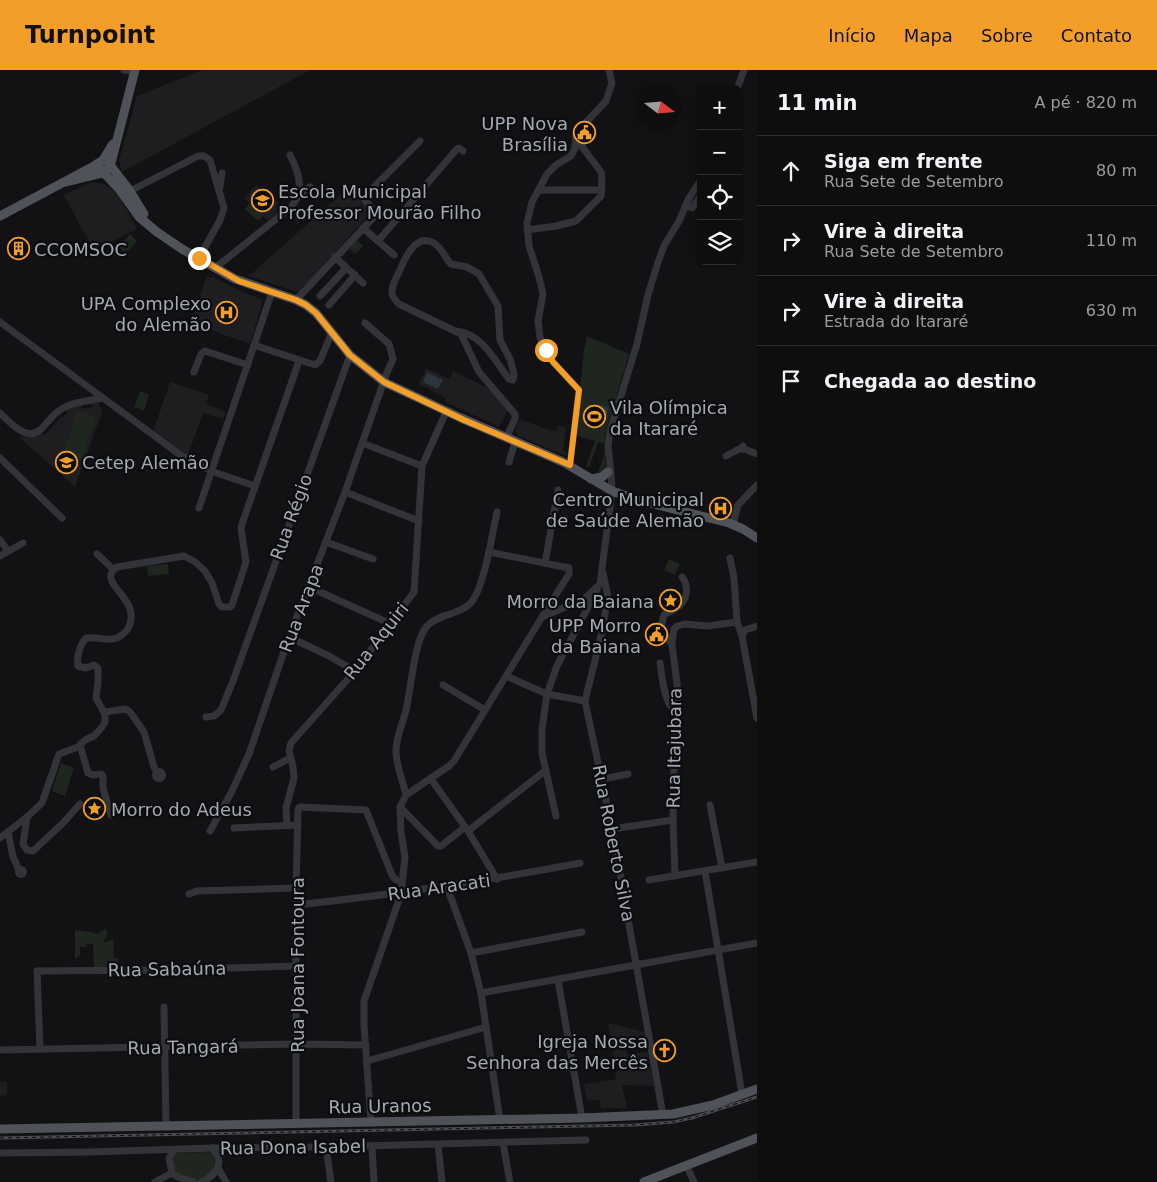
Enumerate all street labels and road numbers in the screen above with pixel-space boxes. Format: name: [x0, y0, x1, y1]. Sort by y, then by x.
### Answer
street label: Rua Régio: [266, 471, 316, 563]
street label: Rua Arapa: [275, 561, 327, 655]
street label: Rua Aquiri: [339, 598, 413, 684]
street label: Rua Itajubara: [662, 688, 686, 808]
street label: Rua Roberto Silva: [588, 763, 640, 923]
street label: Rua Aracati: [386, 869, 492, 905]
street label: Rua Joana Fontoura: [287, 877, 308, 1053]
street label: Rua Sabaúna: [108, 957, 226, 981]
street label: Rua Tangará: [127, 1036, 239, 1058]
street label: Rua Uranos: [328, 1095, 432, 1117]
street label: Rua Dona Isabel: [220, 1135, 366, 1159]

